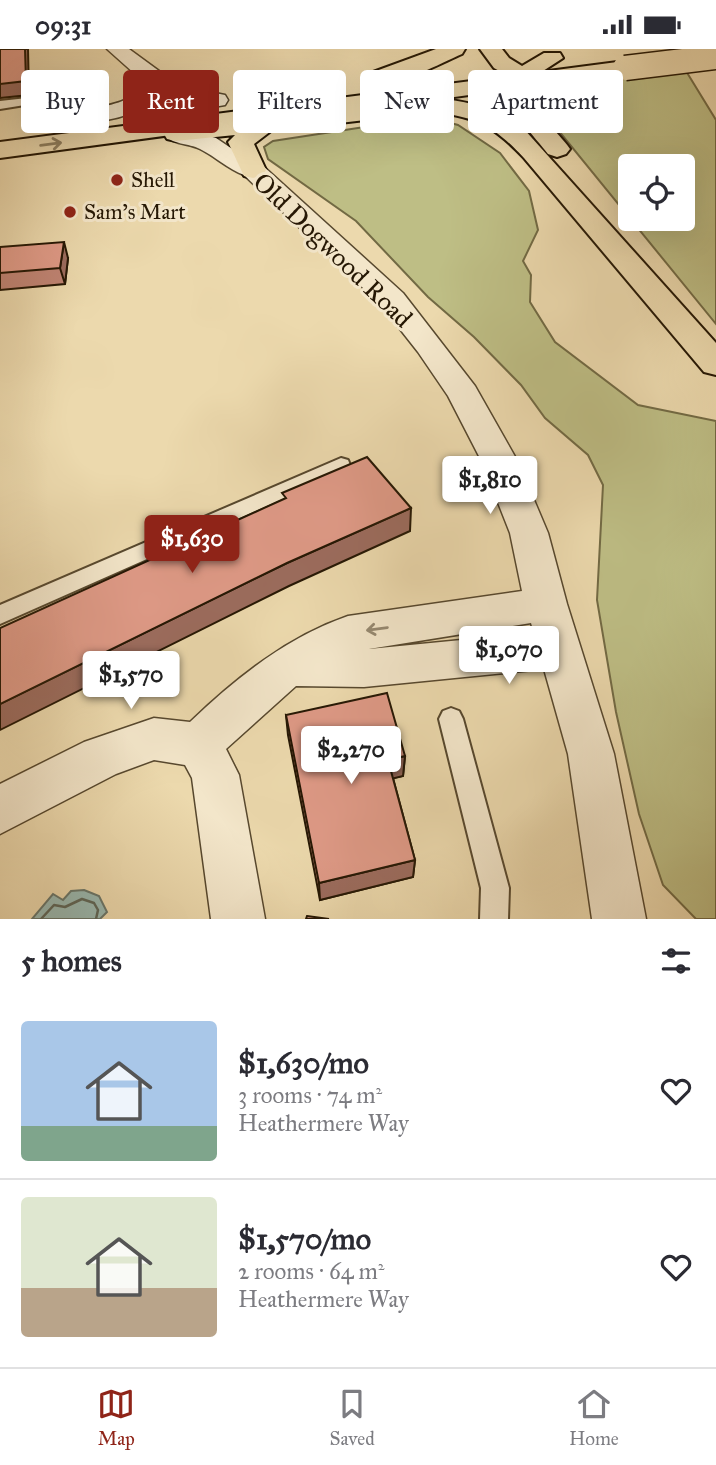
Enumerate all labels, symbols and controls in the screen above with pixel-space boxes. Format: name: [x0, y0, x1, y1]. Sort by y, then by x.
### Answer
text: 09:31: [35, 9, 91, 41]
chip: Buy: [21, 70, 109, 133]
chip: Rent: [123, 70, 219, 133]
chip: Filters: [233, 70, 346, 133]
chip: New: [360, 70, 454, 133]
chip: Apartment: [468, 70, 623, 133]
one-way arrow: [39, 137, 62, 150]
map controls: [618, 154, 695, 231]
button: locate: [618, 154, 695, 231]
street label: Old Dogwood Road: [247, 166, 419, 334]
place label: Shell: [131, 167, 175, 193]
marker: Shell: [109, 172, 125, 188]
place label: Sam's Mart: [84, 199, 186, 225]
marker: Sam's Mart: [62, 204, 78, 220]
pin: $1,810: [433, 456, 547, 516]
text: $1,810: [458, 465, 522, 493]
pin: $1,630: [135, 515, 249, 575]
text: $1,630: [160, 524, 224, 552]
one-way arrow: [366, 623, 389, 636]
pin: $1,070: [452, 627, 566, 686]
text: $1,070: [475, 635, 543, 663]
pin: $1,570: [74, 651, 188, 711]
text: $1,570: [99, 660, 163, 688]
pin: $2,270: [294, 727, 408, 786]
text: $2,270: [317, 735, 385, 763]
icon: filters: [657, 942, 695, 980]
text: 5 homes: [21, 943, 122, 979]
text: $1,630/mo: [238, 1045, 369, 1081]
icon: home: [77, 1049, 161, 1133]
icon: heart: [657, 1072, 695, 1110]
text: 3 rooms · 74 m²: [238, 1081, 382, 1109]
text: Heathermere Way: [238, 1109, 409, 1137]
text: $1,570/mo: [238, 1221, 371, 1257]
icon: home: [77, 1225, 161, 1309]
icon: heart: [657, 1248, 695, 1286]
text: 2 rooms · 64 m²: [238, 1257, 384, 1285]
text: Heathermere Way: [238, 1285, 409, 1313]
tab: Map: [97, 1385, 135, 1450]
tab: Saved: [330, 1385, 375, 1450]
tab: Home: [569, 1385, 619, 1450]

